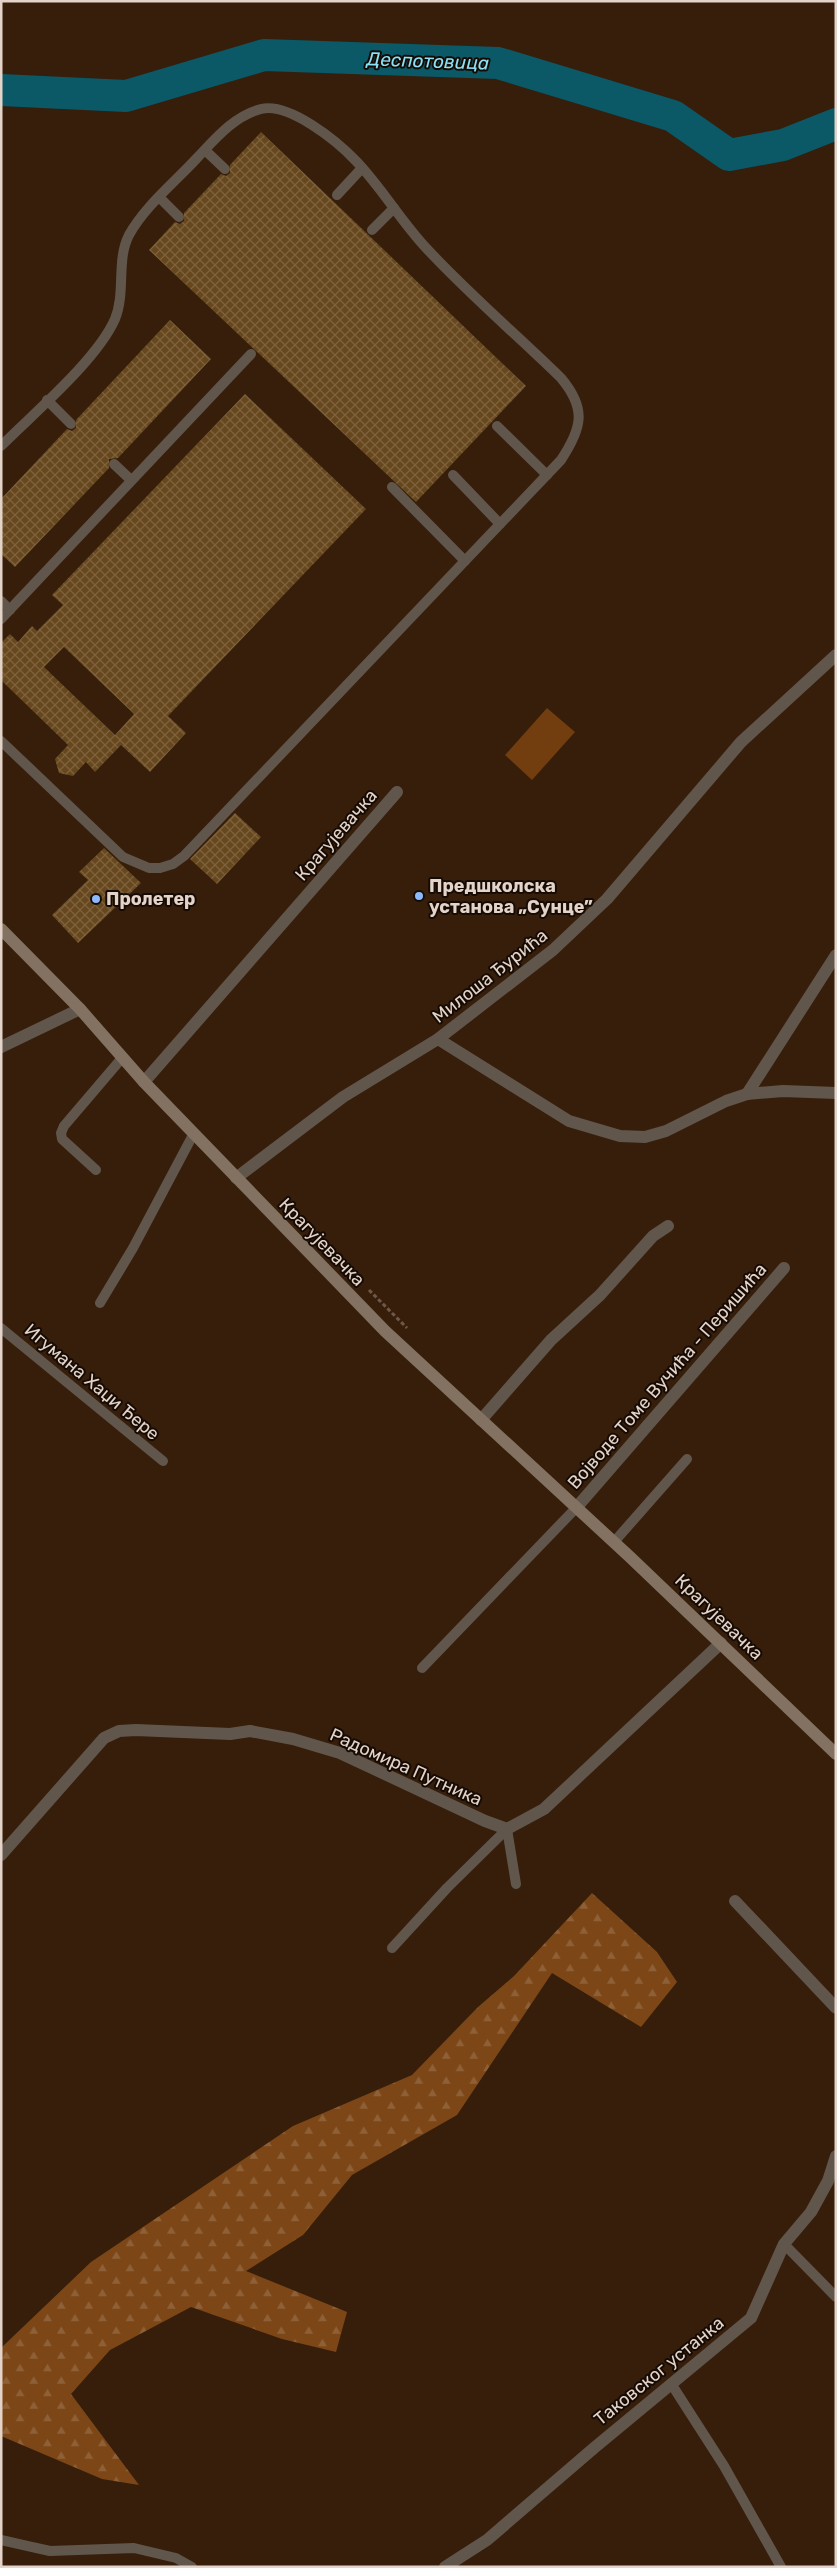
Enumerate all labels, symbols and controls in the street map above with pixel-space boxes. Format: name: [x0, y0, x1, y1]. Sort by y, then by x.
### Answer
water label: Деспотовица: [364, 47, 490, 75]
street label: Крагујевачка: [290, 785, 382, 885]
place label: Предшколска установа „Сунце”: [429, 875, 593, 918]
place label: Пролетер: [106, 888, 195, 910]
marker: Предшколска установа „Сунце”: [413, 890, 425, 902]
marker: Пролетер: [90, 893, 102, 905]
street label: Милоша Ђурића: [428, 924, 552, 1028]
street label: Крагујевачка: [275, 1193, 369, 1291]
street label: Војводе Томе Вучића - Перишића: [563, 1258, 771, 1494]
street label: Игумана Хаџи Ђере: [20, 1319, 164, 1445]
street label: Крагујевачка: [670, 1570, 768, 1664]
street label: Радомира Путника: [326, 1724, 486, 1810]
street label: Таковског устанка: [590, 2312, 728, 2430]

